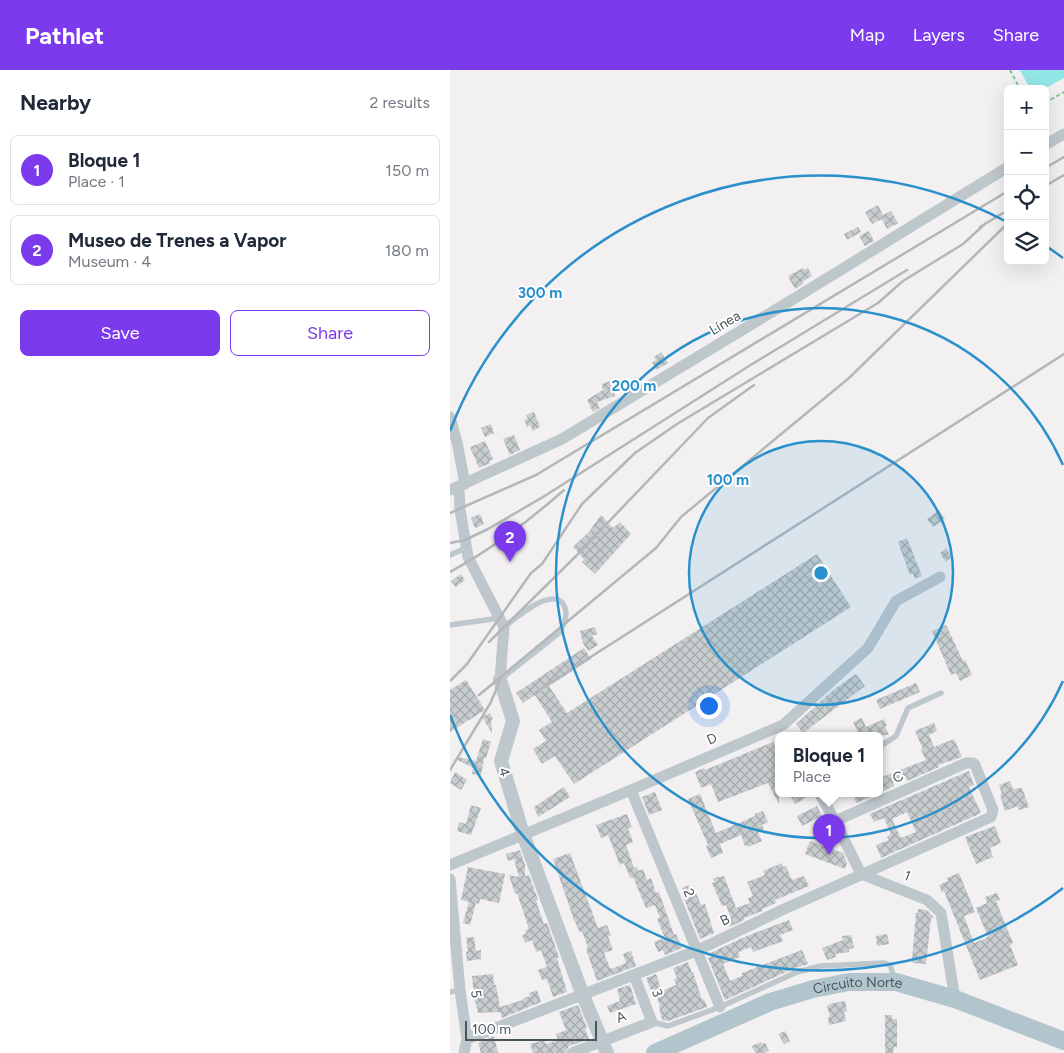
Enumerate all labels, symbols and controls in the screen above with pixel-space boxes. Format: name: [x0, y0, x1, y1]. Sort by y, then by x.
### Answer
text: Pathlet: [25, 21, 104, 50]
text: Map: [850, 24, 885, 46]
text: Layers: [913, 24, 965, 46]
text: Share: [993, 24, 1039, 46]
map controls: [1004, 85, 1049, 265]
button: +: [1004, 85, 1049, 130]
text: Nearby: [20, 90, 91, 115]
text: 2 results: [370, 93, 430, 112]
button: −: [1004, 130, 1049, 175]
text: Bloque 1: [68, 149, 140, 172]
text: 1: [34, 161, 40, 180]
text: 150 m: [385, 161, 429, 180]
text: Place · 1: [68, 172, 125, 191]
button: locate: [1004, 175, 1049, 220]
button: layers: [1004, 220, 1049, 265]
text: Museo de Trenes a Vapor: [68, 229, 287, 252]
text: 2: [32, 241, 42, 260]
text: 180 m: [385, 241, 429, 260]
text: Museum · 4: [68, 252, 151, 271]
text: 300 m: [518, 284, 562, 302]
street label: Línea: [706, 307, 744, 339]
button: Save: [20, 310, 220, 356]
button: Share: [230, 310, 430, 356]
text: 200 m: [612, 377, 656, 395]
text: 100 m: [707, 471, 749, 489]
pin: 2: [494, 521, 526, 562]
centre of rings: [812, 564, 830, 582]
your location: [696, 693, 722, 719]
street label: D: [704, 729, 720, 749]
popup: [775, 732, 883, 797]
text: Bloque 1: [793, 744, 865, 767]
street label: 4: [495, 765, 513, 779]
text: Place: [793, 767, 831, 786]
street label: C: [890, 767, 906, 787]
pin: 1: [813, 814, 845, 855]
street label: 1: [901, 867, 913, 885]
street label: 2: [680, 886, 698, 900]
street label: B: [717, 910, 733, 930]
street label: Circuito Norte: [812, 974, 905, 997]
street label: 3: [648, 986, 666, 1000]
street label: 5: [467, 989, 485, 999]
street label: A: [614, 1007, 629, 1027]
scale bar: [465, 1018, 598, 1041]
text: 100 m: [472, 1021, 511, 1038]

